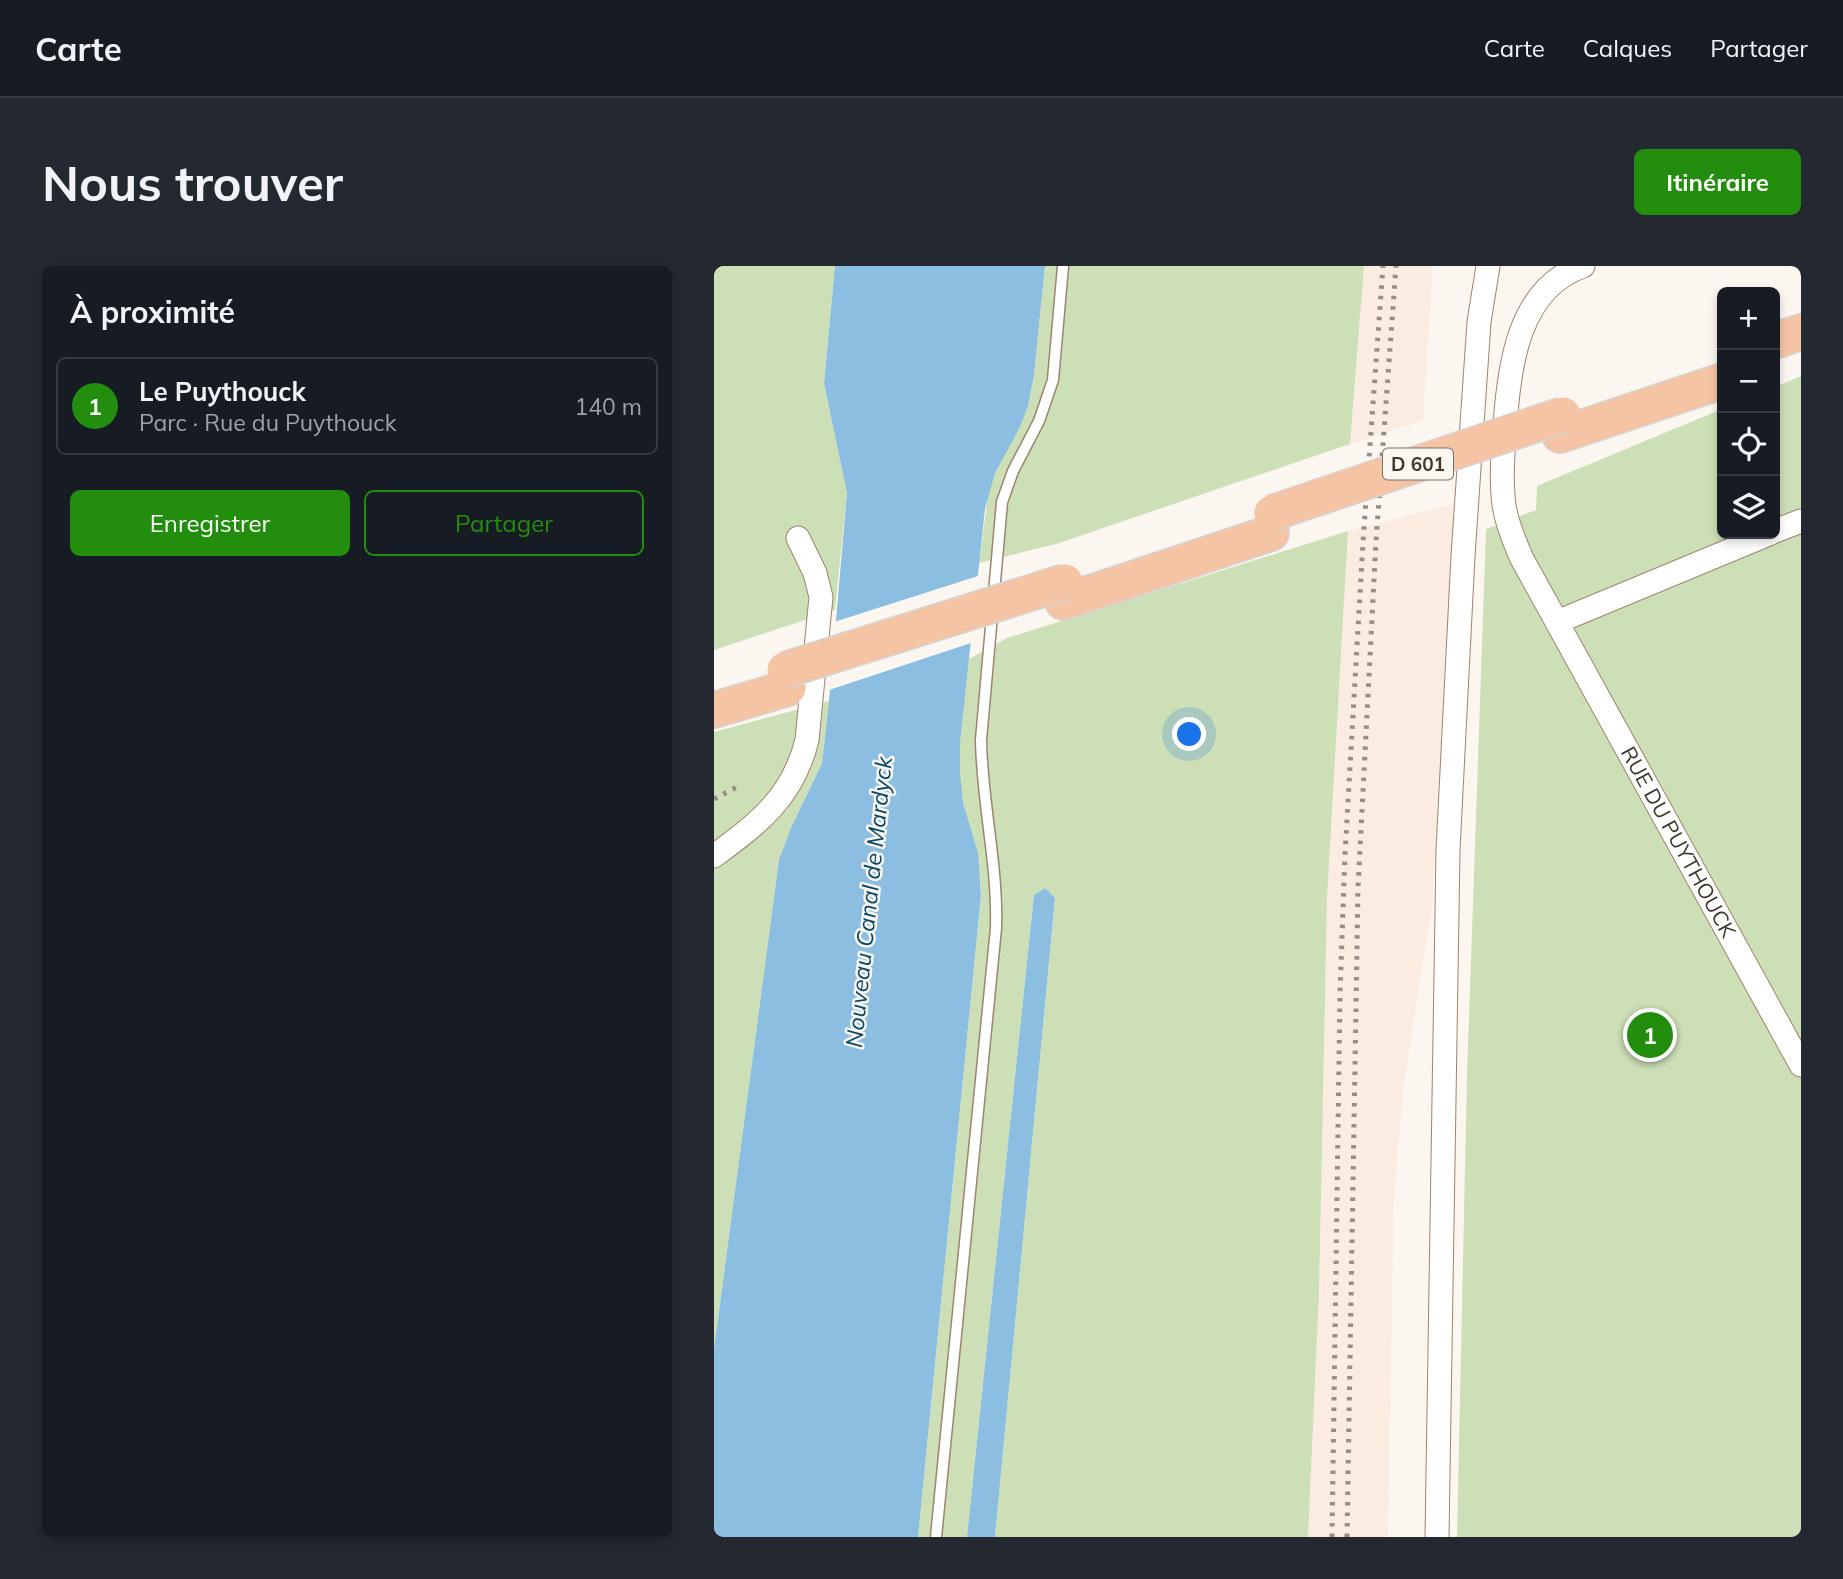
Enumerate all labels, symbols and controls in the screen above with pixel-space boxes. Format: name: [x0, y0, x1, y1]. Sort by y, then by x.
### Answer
text: Carte: [35, 28, 122, 69]
text: Carte: [1484, 33, 1545, 63]
text: Calques: [1583, 33, 1672, 63]
text: Partager: [1710, 33, 1808, 63]
button: Itinéraire: [1634, 149, 1801, 215]
text: Nous trouver: [42, 152, 343, 213]
map controls: [1717, 287, 1780, 539]
button: +: [1717, 287, 1780, 350]
text: À proximité: [70, 293, 235, 331]
button: −: [1717, 350, 1780, 413]
text: Le Puythouck: [139, 375, 306, 408]
text: 1: [88, 392, 102, 421]
text: 140 m: [574, 392, 642, 421]
text: Parc · Rue du Puythouck: [139, 408, 397, 437]
button: locate: [1717, 413, 1780, 476]
road number: D 601: [1383, 448, 1453, 480]
button: layers: [1717, 476, 1780, 539]
button: Enregistrer: [70, 490, 350, 556]
button: Partager: [364, 490, 644, 556]
your location: [1172, 717, 1206, 751]
street label: RUE DU PUYTHOUCK: [1616, 742, 1743, 942]
water label: Nouveau Canal de Mardyck: [839, 754, 898, 1049]
pin: 1: [1627, 1009, 1673, 1061]

